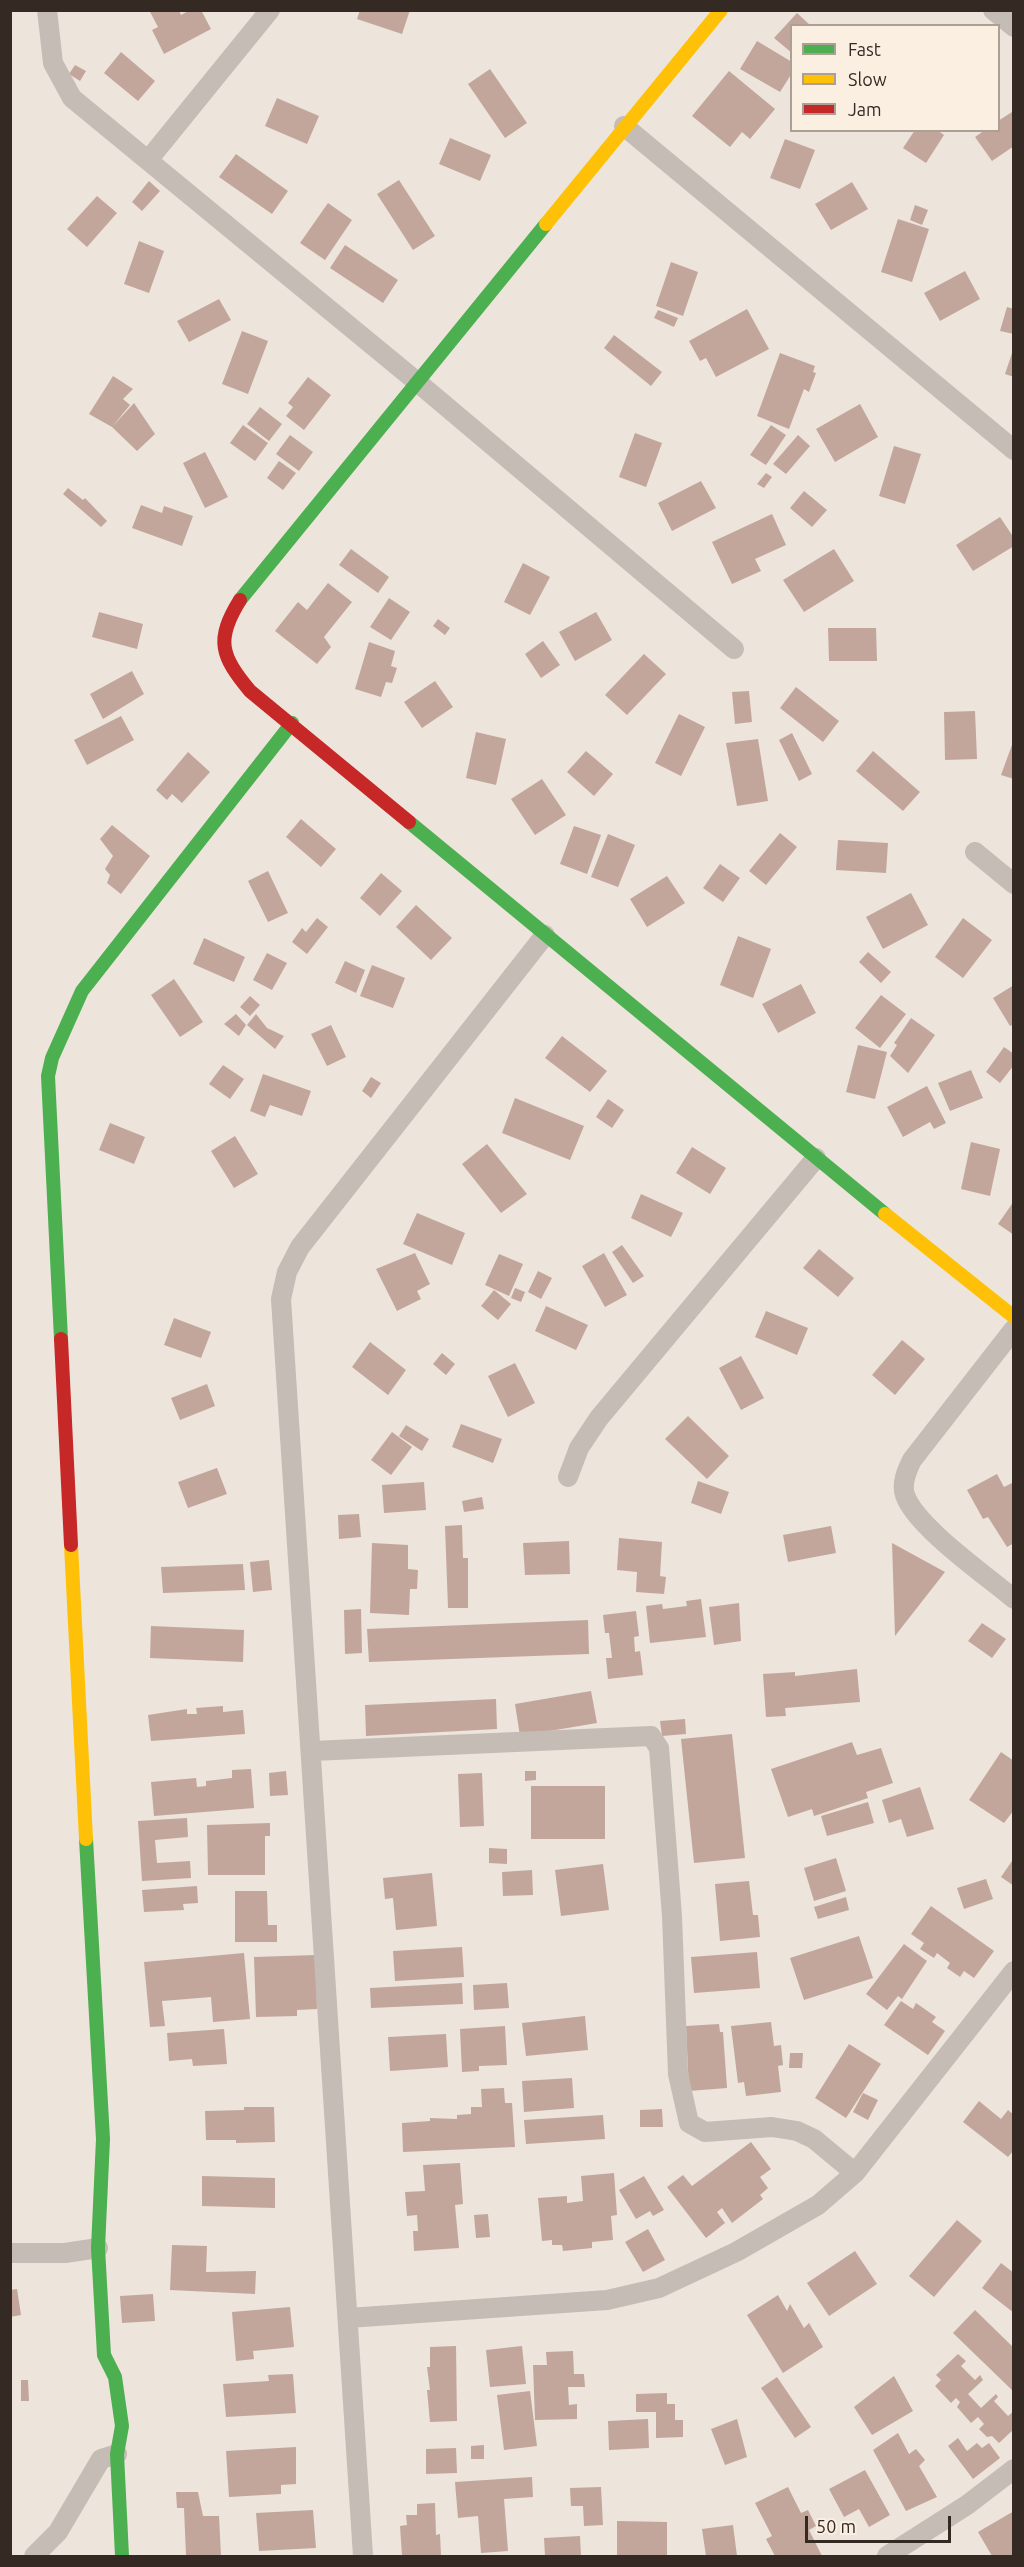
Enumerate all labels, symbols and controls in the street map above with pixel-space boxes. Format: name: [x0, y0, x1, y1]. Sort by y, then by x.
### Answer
legend: [790, 24, 1000, 132]
text: Fast: [848, 39, 881, 59]
text: Slow: [848, 69, 887, 89]
text: Jam: [848, 99, 882, 119]
scale bar: [808, 2504, 954, 2542]
text: 50 m: [816, 2516, 856, 2536]

